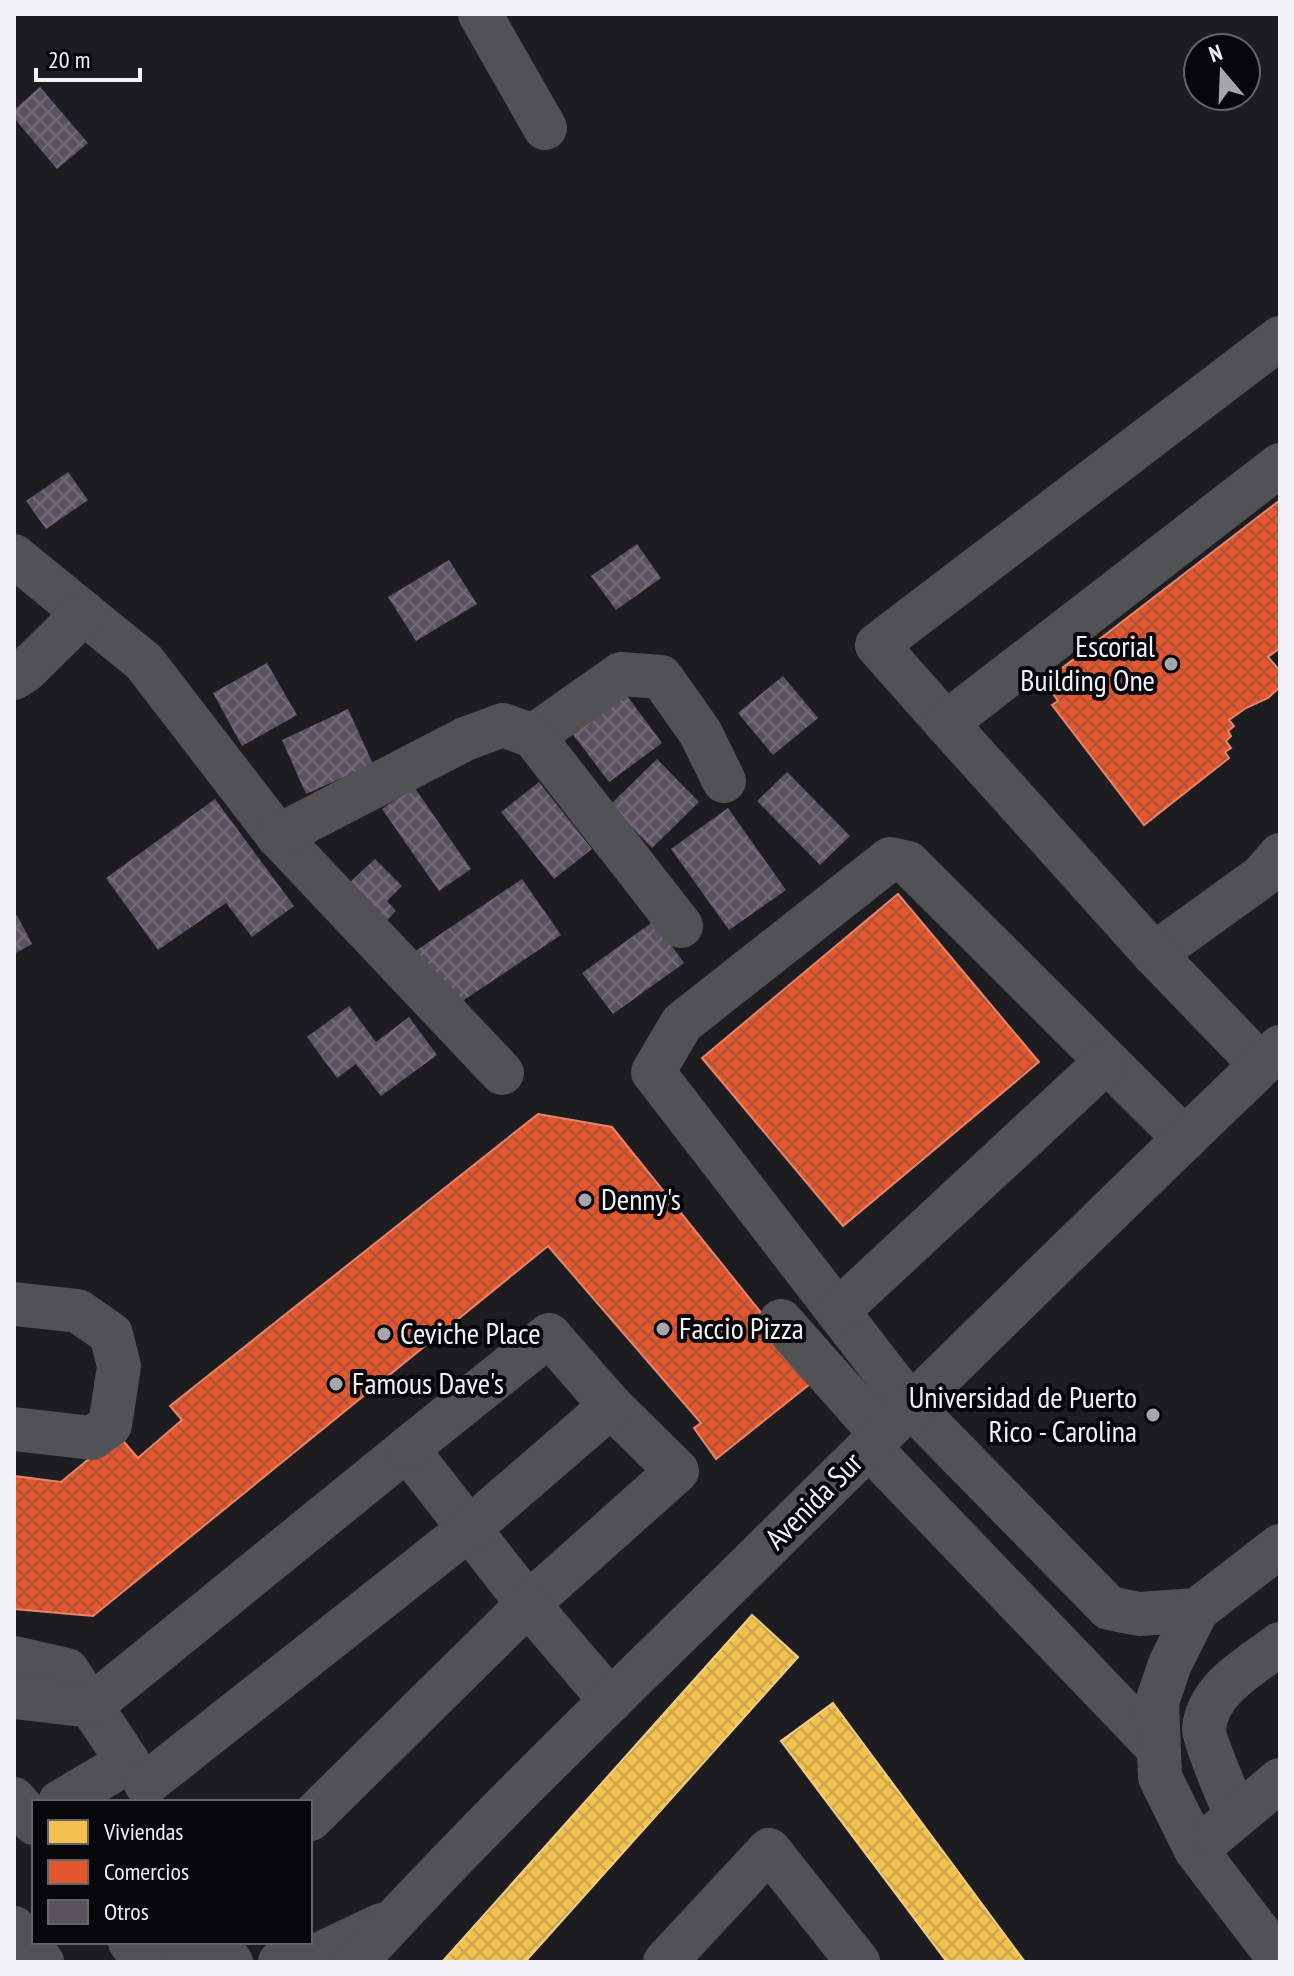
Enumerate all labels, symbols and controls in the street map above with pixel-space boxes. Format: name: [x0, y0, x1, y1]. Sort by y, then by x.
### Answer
scale bar: [36, 32, 140, 82]
north arrow: [1182, 32, 1262, 112]
text: N: [1205, 38, 1226, 68]
text: 20 m: [48, 44, 90, 75]
place label: Escorial Building One: [1020, 626, 1155, 699]
marker: Escorial Building One: [1162, 655, 1180, 673]
place label: Denny's: [601, 1179, 681, 1218]
marker: Denny's: [576, 1191, 594, 1209]
place label: Faccio Pizza: [679, 1308, 804, 1347]
place label: Ceviche Place: [400, 1313, 541, 1352]
marker: Faccio Pizza: [654, 1320, 672, 1338]
marker: Ceviche Place: [375, 1325, 393, 1343]
place label: Famous Dave's: [352, 1363, 504, 1402]
marker: Famous Dave's: [327, 1375, 345, 1393]
place label: Universidad de Puerto Rico - Carolina: [909, 1377, 1137, 1450]
marker: Universidad de Puerto Rico - Carolina: [1144, 1406, 1162, 1424]
street label: Avenida Sur: [756, 1442, 871, 1557]
legend: [32, 1800, 312, 1944]
text: Viviendas: [103, 1816, 183, 1847]
text: Comercios: [104, 1856, 189, 1887]
text: Otros: [104, 1896, 149, 1927]

